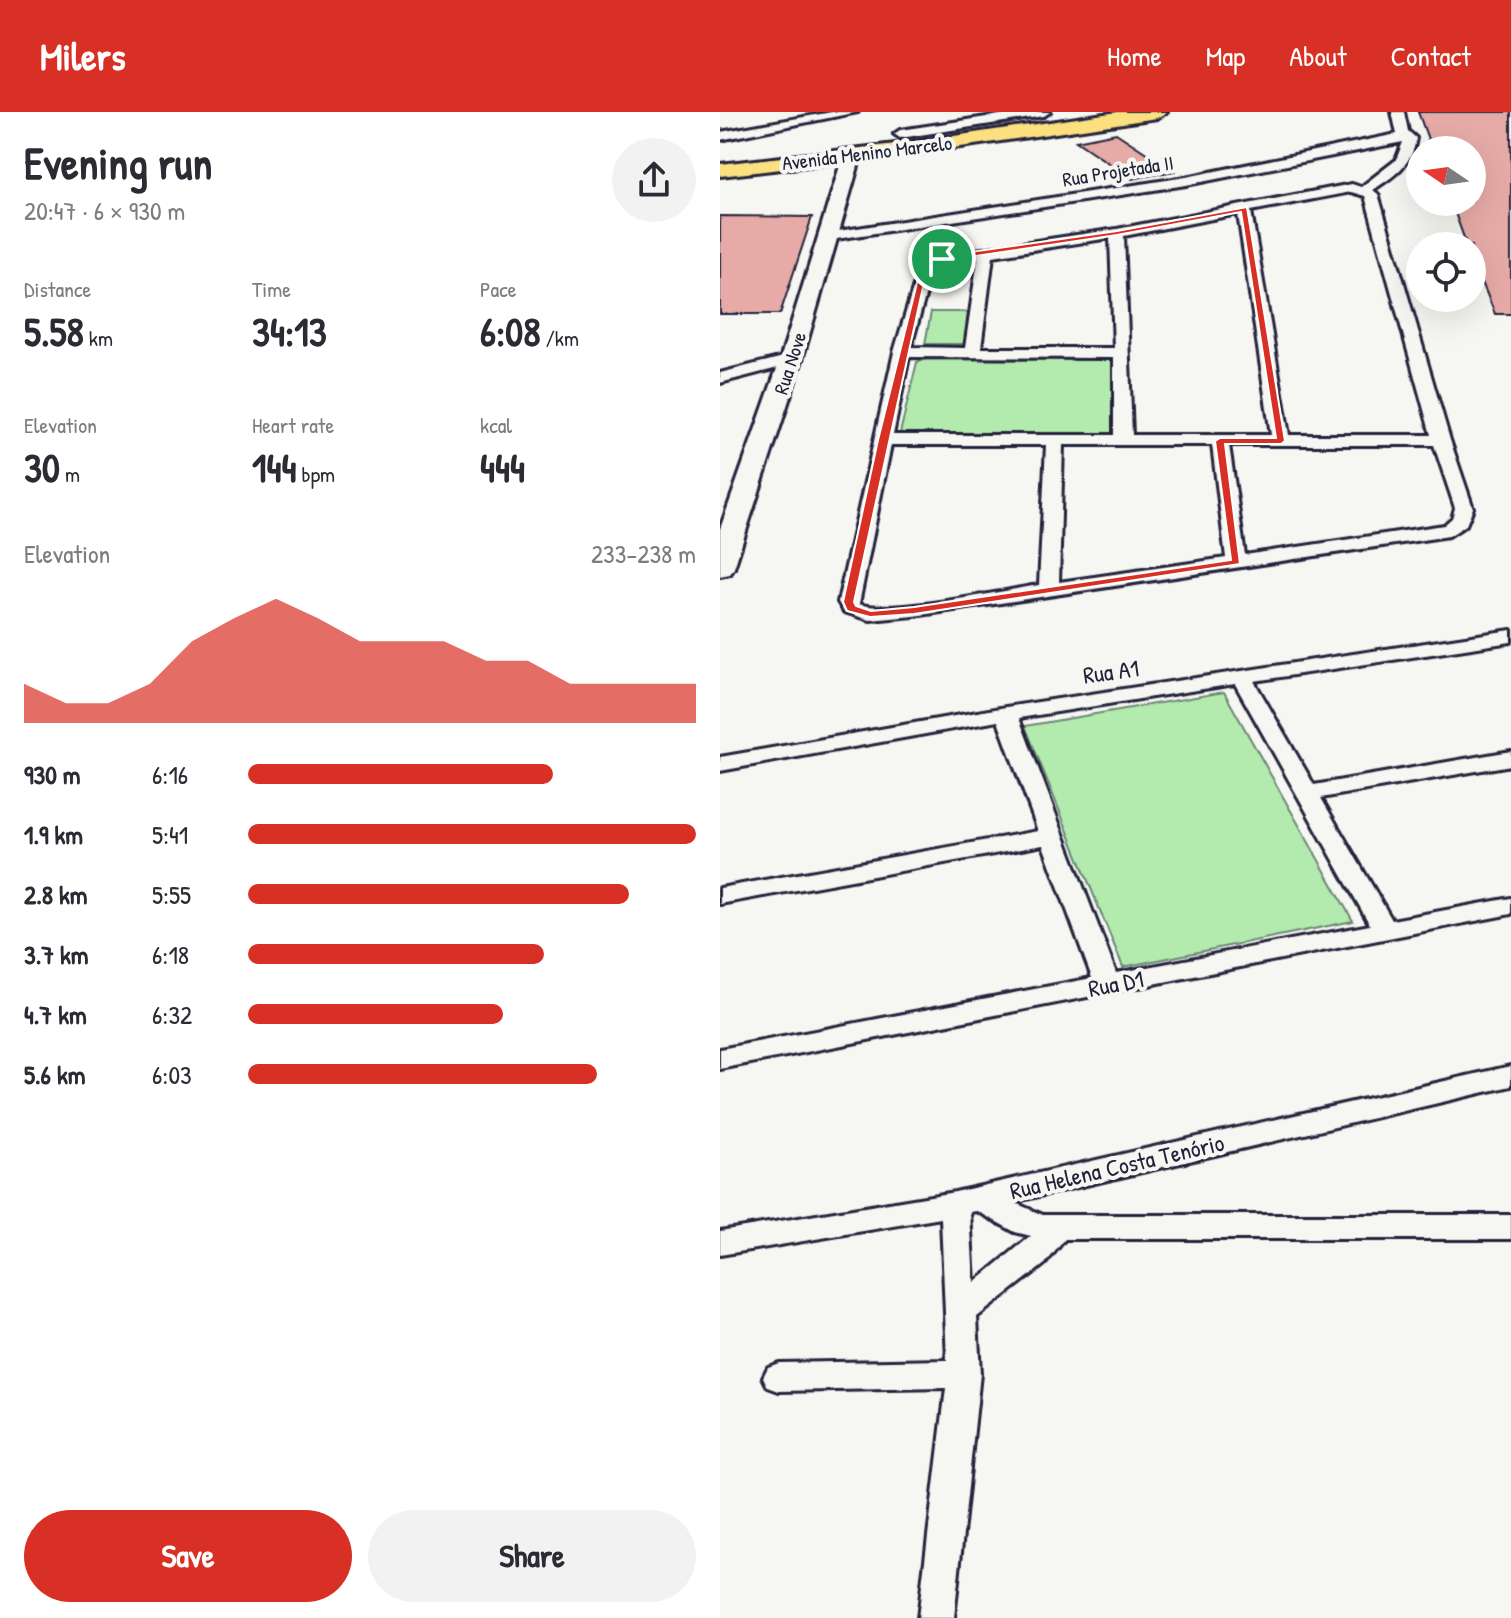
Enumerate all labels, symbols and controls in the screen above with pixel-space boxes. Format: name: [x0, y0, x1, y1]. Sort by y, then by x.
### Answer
text: Milers: [40, 30, 126, 82]
text: Home: [1107, 37, 1162, 75]
text: Map: [1206, 37, 1245, 75]
text: About: [1289, 37, 1347, 75]
text: Contact: [1391, 37, 1471, 75]
street label: Avenida Menino Marcelo: [780, 129, 954, 176]
text: Evening run: [24, 133, 212, 193]
north arrow: [1406, 136, 1486, 216]
map controls: [1406, 136, 1486, 312]
button: share: [612, 138, 696, 222]
street label: Rua Projetada II: [1061, 148, 1175, 193]
text: 20:47 · 6 × 930 m: [24, 193, 185, 228]
pin: [908, 225, 976, 293]
button: locate: [1406, 232, 1486, 312]
icon: arrive: [920, 237, 964, 281]
text: Distance: [24, 274, 91, 304]
text: Time: [252, 274, 291, 304]
text: Pace: [480, 274, 517, 304]
text: 5.58: [24, 304, 84, 358]
text: 34:13: [252, 304, 327, 358]
text: 6:08: [480, 304, 540, 358]
text: km: [84, 323, 113, 353]
text: /km: [540, 323, 579, 353]
street label: Rua Nove: [767, 328, 812, 398]
text: Elevation: [24, 410, 97, 440]
text: Heart rate: [252, 410, 334, 440]
text: kcal: [480, 410, 512, 440]
text: 30: [24, 440, 60, 494]
text: 144: [252, 440, 297, 494]
text: 444: [480, 440, 525, 494]
text: m: [60, 459, 80, 489]
text: bpm: [297, 459, 335, 489]
text: Elevation: [24, 536, 110, 571]
text: 233–238 m: [591, 536, 696, 571]
street label: Rua A1: [1081, 651, 1141, 691]
text: 930 m: [24, 757, 81, 792]
text: 6:16: [152, 757, 188, 792]
text: 1.9 km: [24, 817, 83, 852]
text: 5:41: [152, 817, 188, 852]
text: 2.8 km: [24, 877, 87, 912]
text: 5:55: [152, 877, 191, 912]
text: 3.7 km: [24, 937, 89, 972]
text: 6:18: [152, 937, 189, 972]
street label: Rua D1: [1085, 962, 1146, 1004]
text: 4.7 km: [24, 997, 87, 1032]
text: 6:32: [152, 997, 192, 1032]
text: 5.6 km: [24, 1057, 85, 1092]
text: 6:03: [152, 1057, 192, 1092]
street label: Rua Helena Costa Tenório: [1007, 1126, 1227, 1206]
button: Save: [24, 1510, 352, 1602]
button: Share: [368, 1510, 696, 1602]

